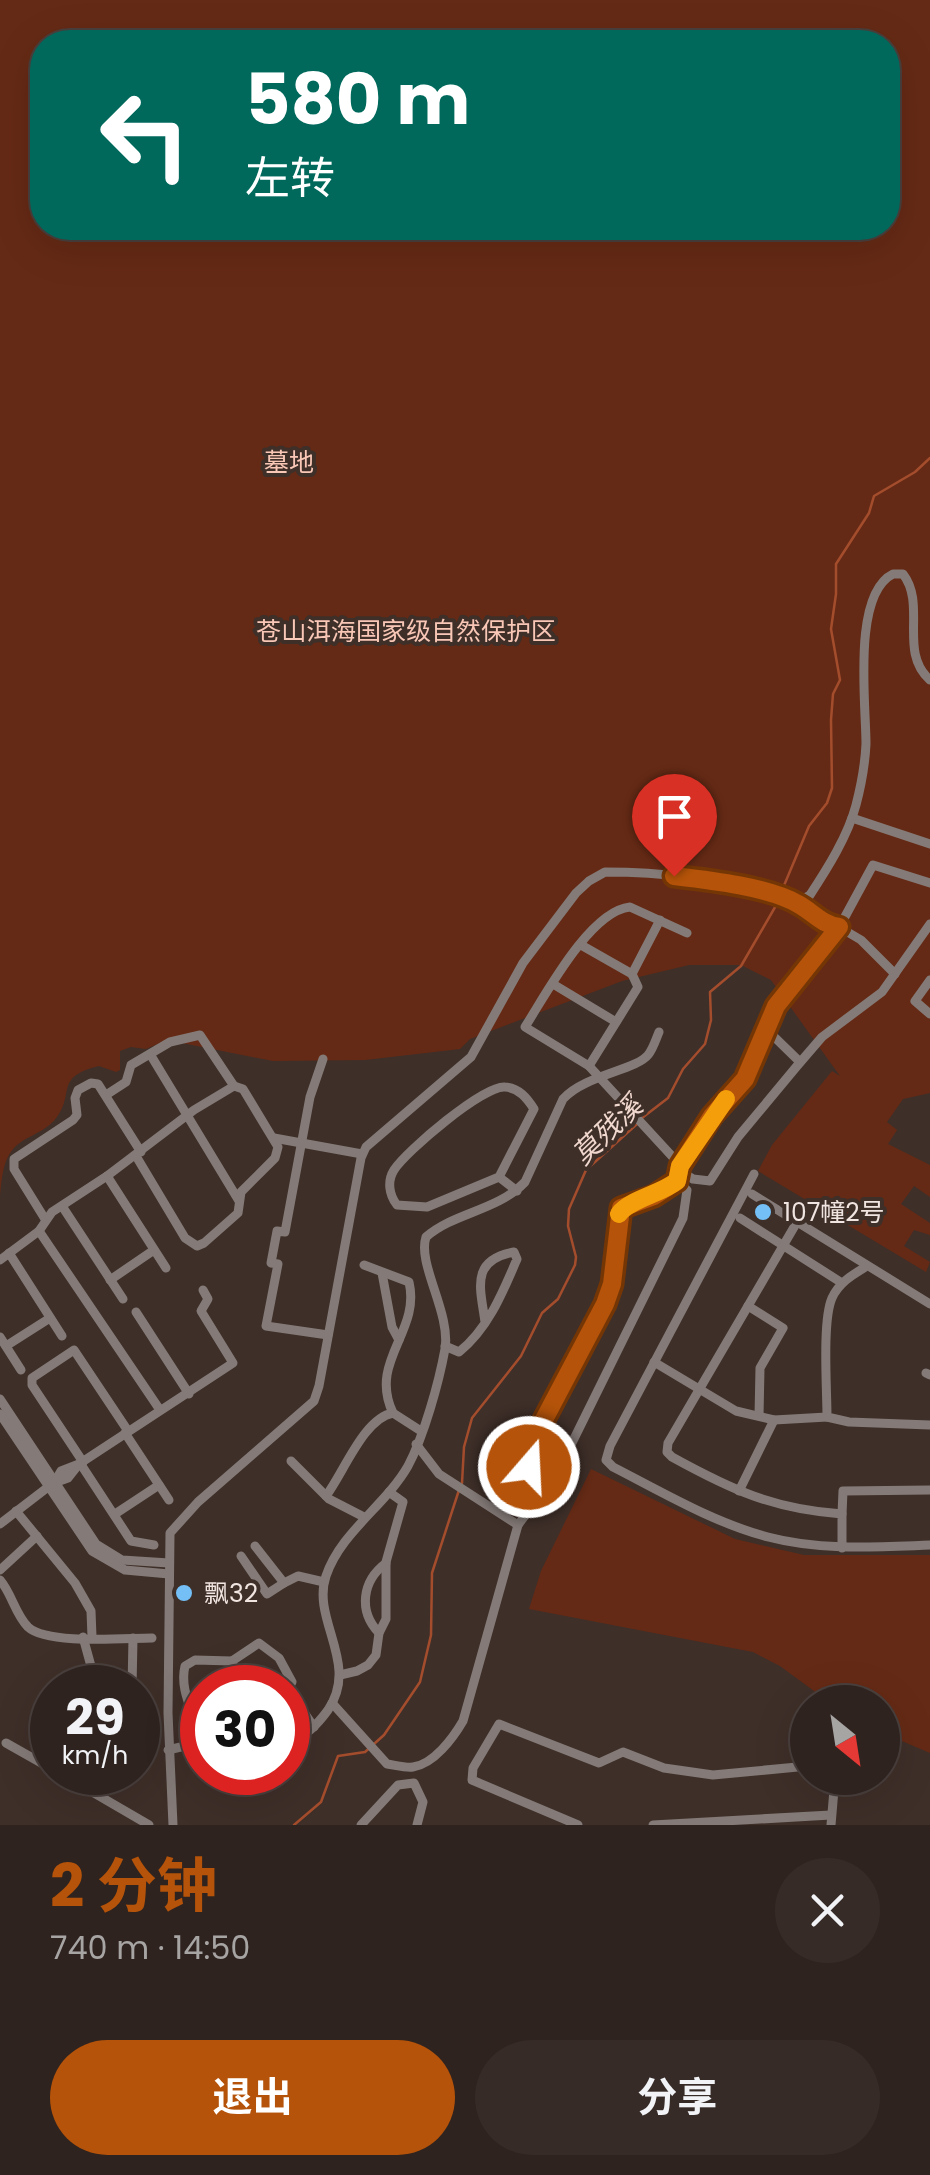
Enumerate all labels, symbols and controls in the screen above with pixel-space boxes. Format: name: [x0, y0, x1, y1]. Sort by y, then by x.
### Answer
text: 580 m: [245, 50, 470, 149]
icon: left: [80, 70, 210, 200]
text: 左转: [245, 147, 335, 210]
park label: 墓地: [264, 445, 314, 480]
park label: 苍山洱海国家级自然保护区: [256, 614, 556, 649]
pin: [632, 774, 717, 877]
icon: arrive: [647, 789, 702, 844]
water label: 莫残溪: [564, 1085, 653, 1174]
place label: 107幢2号: [783, 1195, 885, 1230]
marker: 107幢2号: [752, 1201, 774, 1223]
position arrow: [477, 1415, 581, 1519]
place label: 飘32: [204, 1576, 258, 1611]
marker: 飘32: [173, 1582, 195, 1604]
speed limit sign: 30: [180, 1665, 310, 1795]
text: 29: [65, 1682, 125, 1753]
north arrow: [790, 1685, 900, 1795]
map controls: [790, 1685, 900, 1795]
text: km/h: [62, 1738, 128, 1773]
text: 2 分钟: [50, 1844, 217, 1928]
button: close: [775, 1858, 880, 1963]
text: 740 m · 14:50: [50, 1925, 250, 1970]
button: 退出: [50, 2040, 455, 2155]
button: 分享: [475, 2040, 880, 2155]

